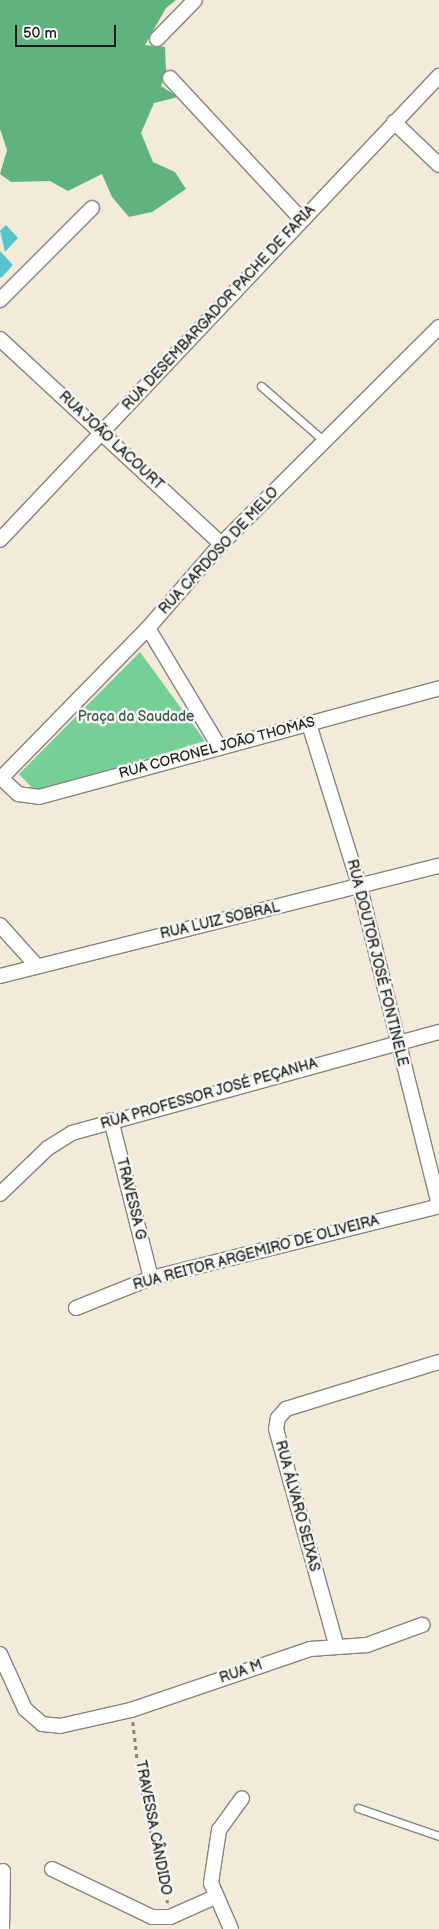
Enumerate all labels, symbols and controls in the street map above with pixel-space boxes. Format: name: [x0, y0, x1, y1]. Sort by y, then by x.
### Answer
scale bar: [18, 15, 119, 47]
text: 50 m: [23, 24, 57, 43]
street label: RUA DESEMBARGADOR PACHE DE FARIA: [119, 202, 319, 414]
street label: RUA JOÃO LACOURT: [55, 388, 167, 494]
street label: RUA CARDOSO DE MELO: [156, 484, 282, 618]
park label: Praça da Saudade: [78, 709, 194, 725]
street label: RUA CORONEL JOÃO THOMAS: [117, 714, 317, 782]
street label: RUA DOUTOR JOSÉ FONTINELE: [343, 857, 411, 1069]
street label: RUA LUIZ SOBRAL: [158, 899, 282, 943]
street label: RUA PROFESSOR JOSÉ PEÇANHA: [98, 1055, 320, 1133]
street label: TRAVESSA G: [113, 1157, 149, 1241]
street label: RUA REITOR ARGEMIRO DE OLIVEIRA: [131, 1212, 381, 1294]
street label: RUA ÁLVARO SEIXAS: [271, 1439, 323, 1573]
street label: RUA M: [217, 1657, 265, 1687]
street label: TRAVESSA CÂNDIDO: [132, 1759, 174, 1897]

